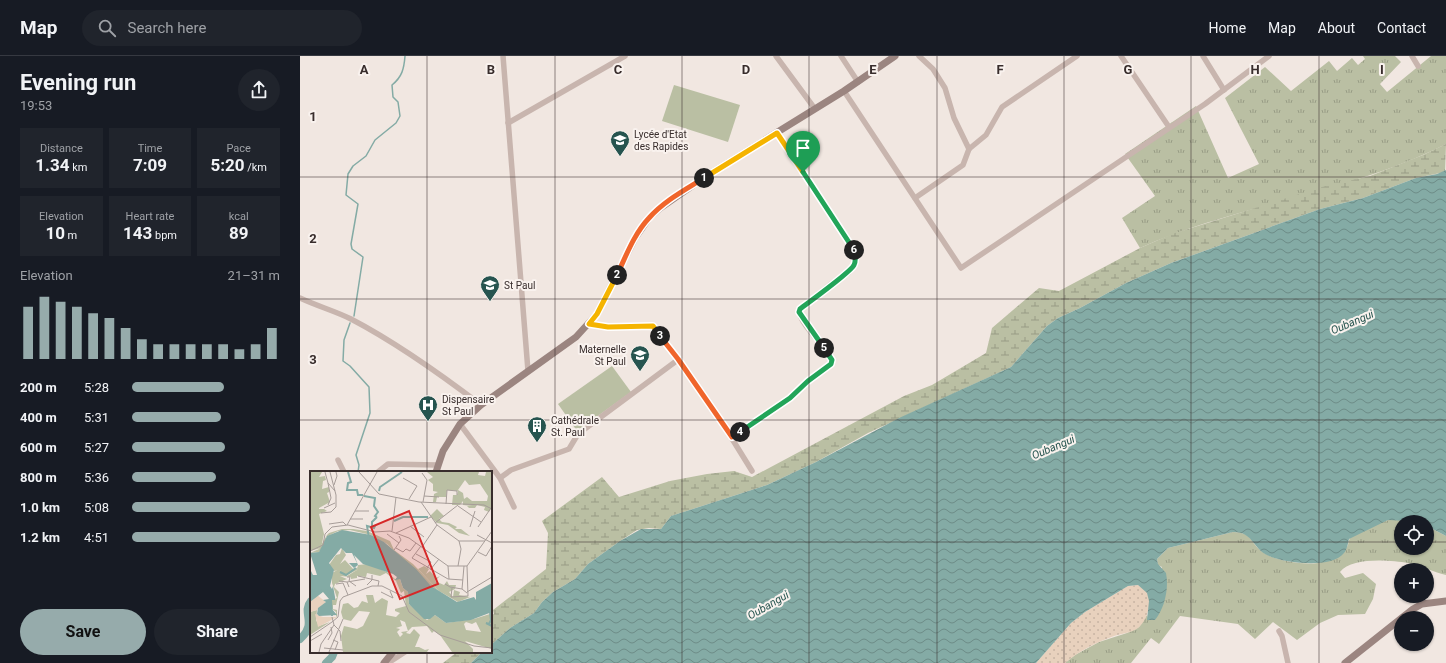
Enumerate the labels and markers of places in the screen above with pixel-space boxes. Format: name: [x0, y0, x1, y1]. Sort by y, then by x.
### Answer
school or university icon: Lycée d'Etat des Rapides: [609, 129, 631, 157]
place label: Lycée d'Etat des Rapides: [634, 129, 688, 152]
pin: [786, 131, 820, 172]
pin: 1: [694, 168, 714, 188]
pin: 6: [844, 240, 864, 260]
pin: 2: [607, 265, 627, 285]
school or university icon: St Paul: [479, 274, 501, 302]
place label: St Paul: [504, 280, 535, 291]
pin: 3: [650, 326, 670, 346]
pin: 5: [814, 338, 834, 358]
place label: Maternelle St Paul: [579, 344, 626, 367]
school or university icon: Maternelle St Paul: [629, 344, 651, 372]
hospital icon: Dispensaire St Paul: [417, 394, 439, 422]
place label: Dispensaire St Paul: [442, 394, 494, 417]
building icon: Cathédrale St. Paul: [526, 415, 548, 443]
place label: Cathédrale St. Paul: [551, 415, 599, 438]
pin: 4: [730, 422, 750, 442]

